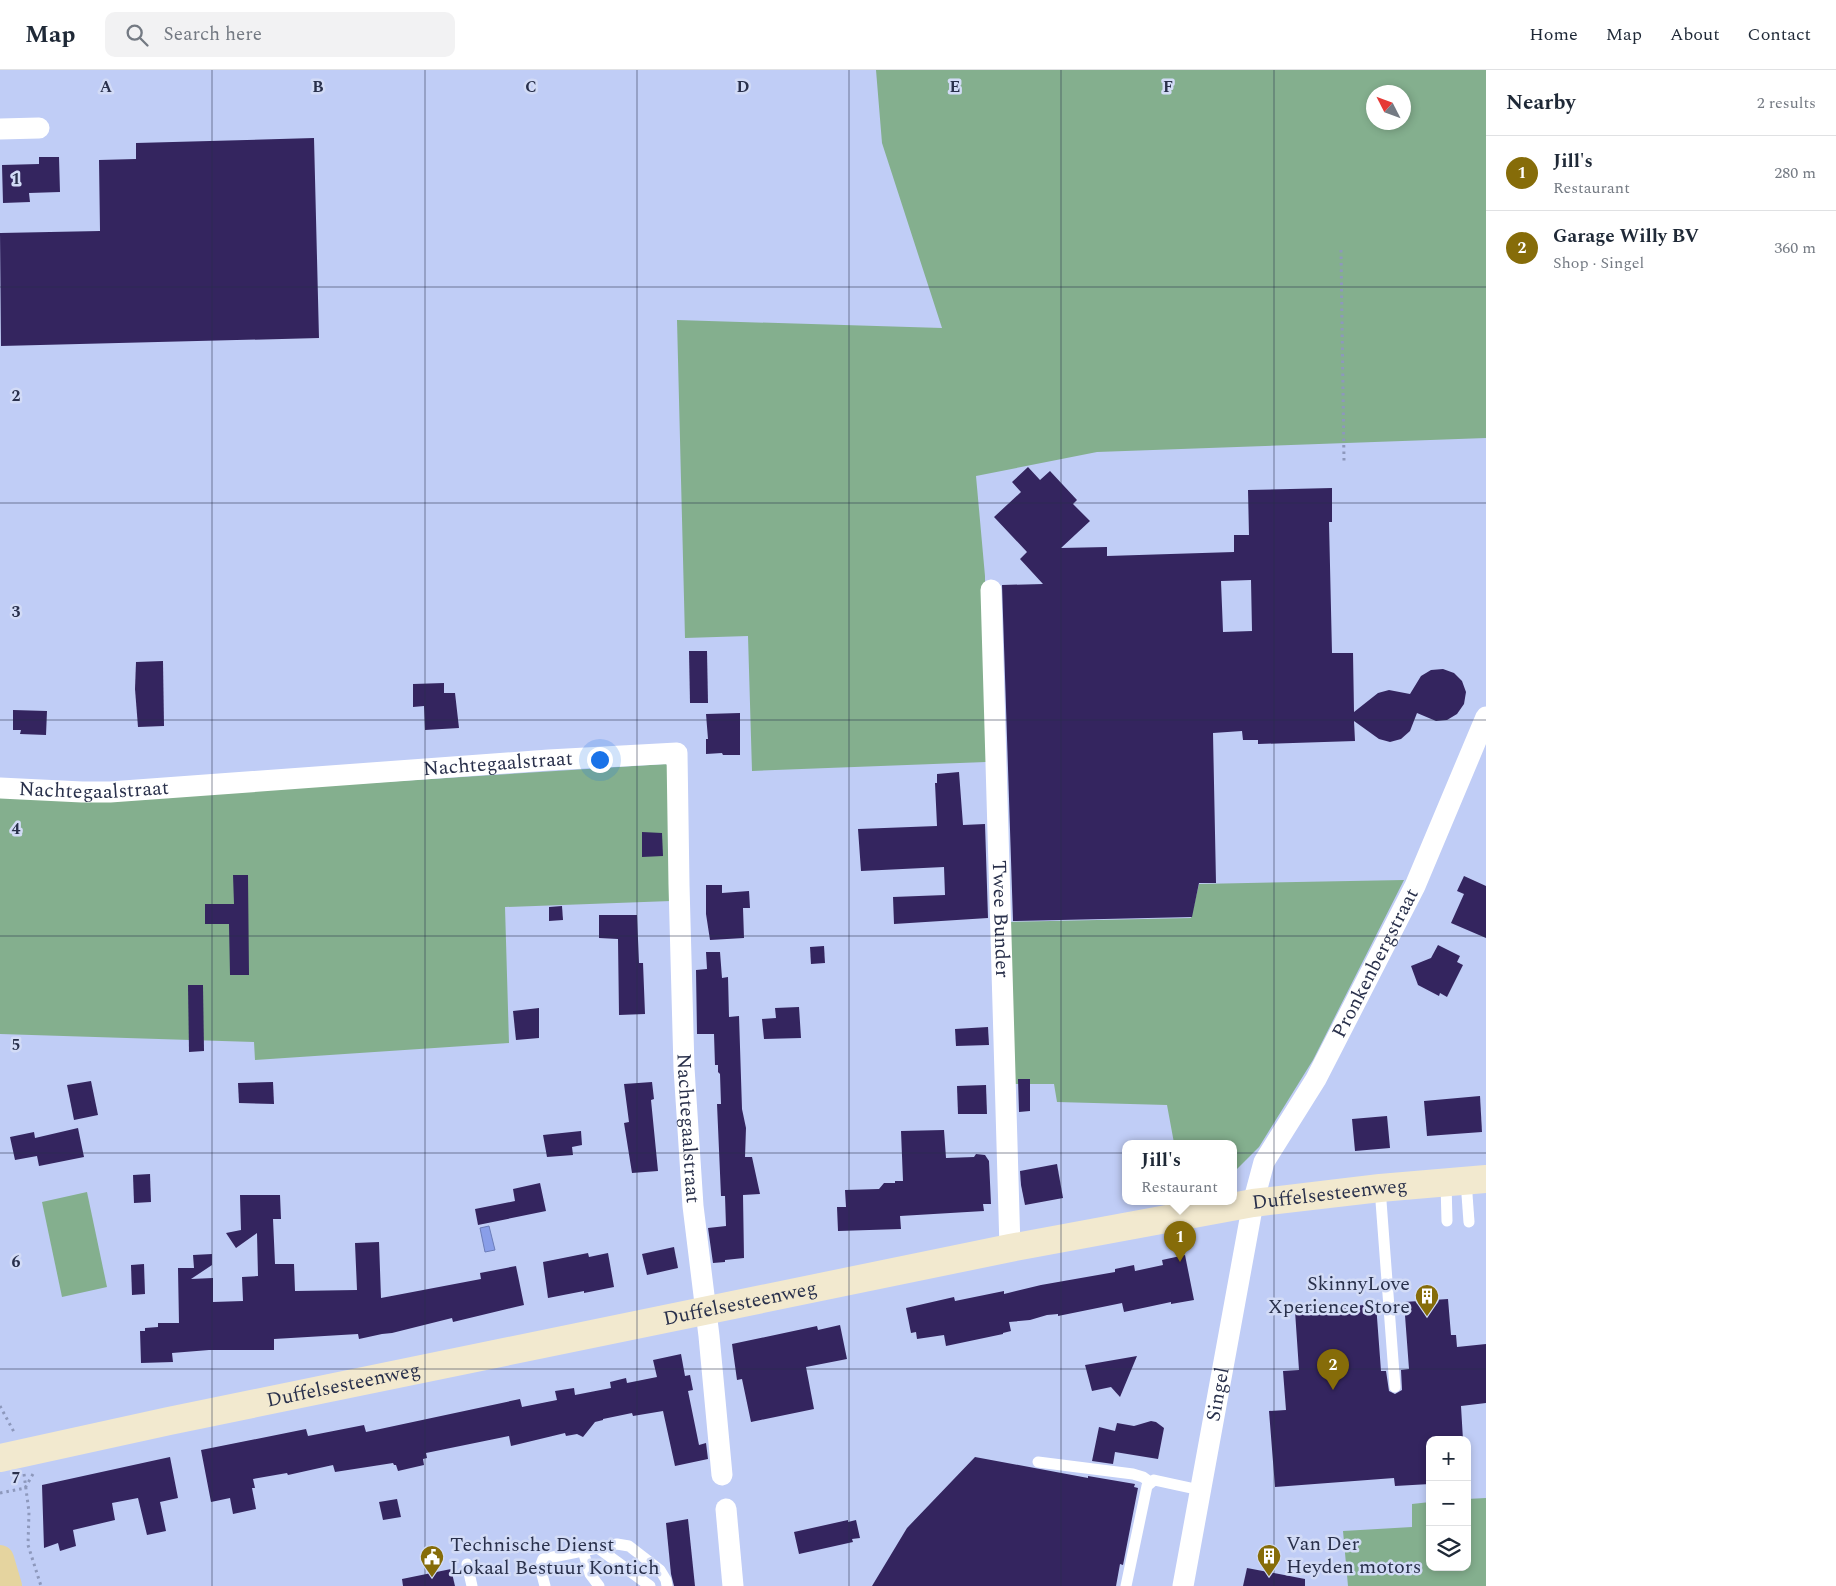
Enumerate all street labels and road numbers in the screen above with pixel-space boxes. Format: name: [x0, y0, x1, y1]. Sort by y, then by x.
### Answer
street label: Nachtegaalstraat: [422, 744, 574, 784]
street label: Nachtegaalstraat: [18, 773, 170, 807]
street label: Twee Bunder: [984, 860, 1017, 978]
street label: Pronkenbergstraat: [1324, 883, 1426, 1043]
street label: Nachtegaalstraat: [669, 1053, 708, 1204]
street label: Duffelsesteenweg: [1250, 1171, 1409, 1218]
street label: Duffelsesteenweg: [660, 1273, 820, 1334]
street label: Duffelsesteenweg: [264, 1355, 423, 1416]
street label: Singel: [1198, 1365, 1238, 1424]

